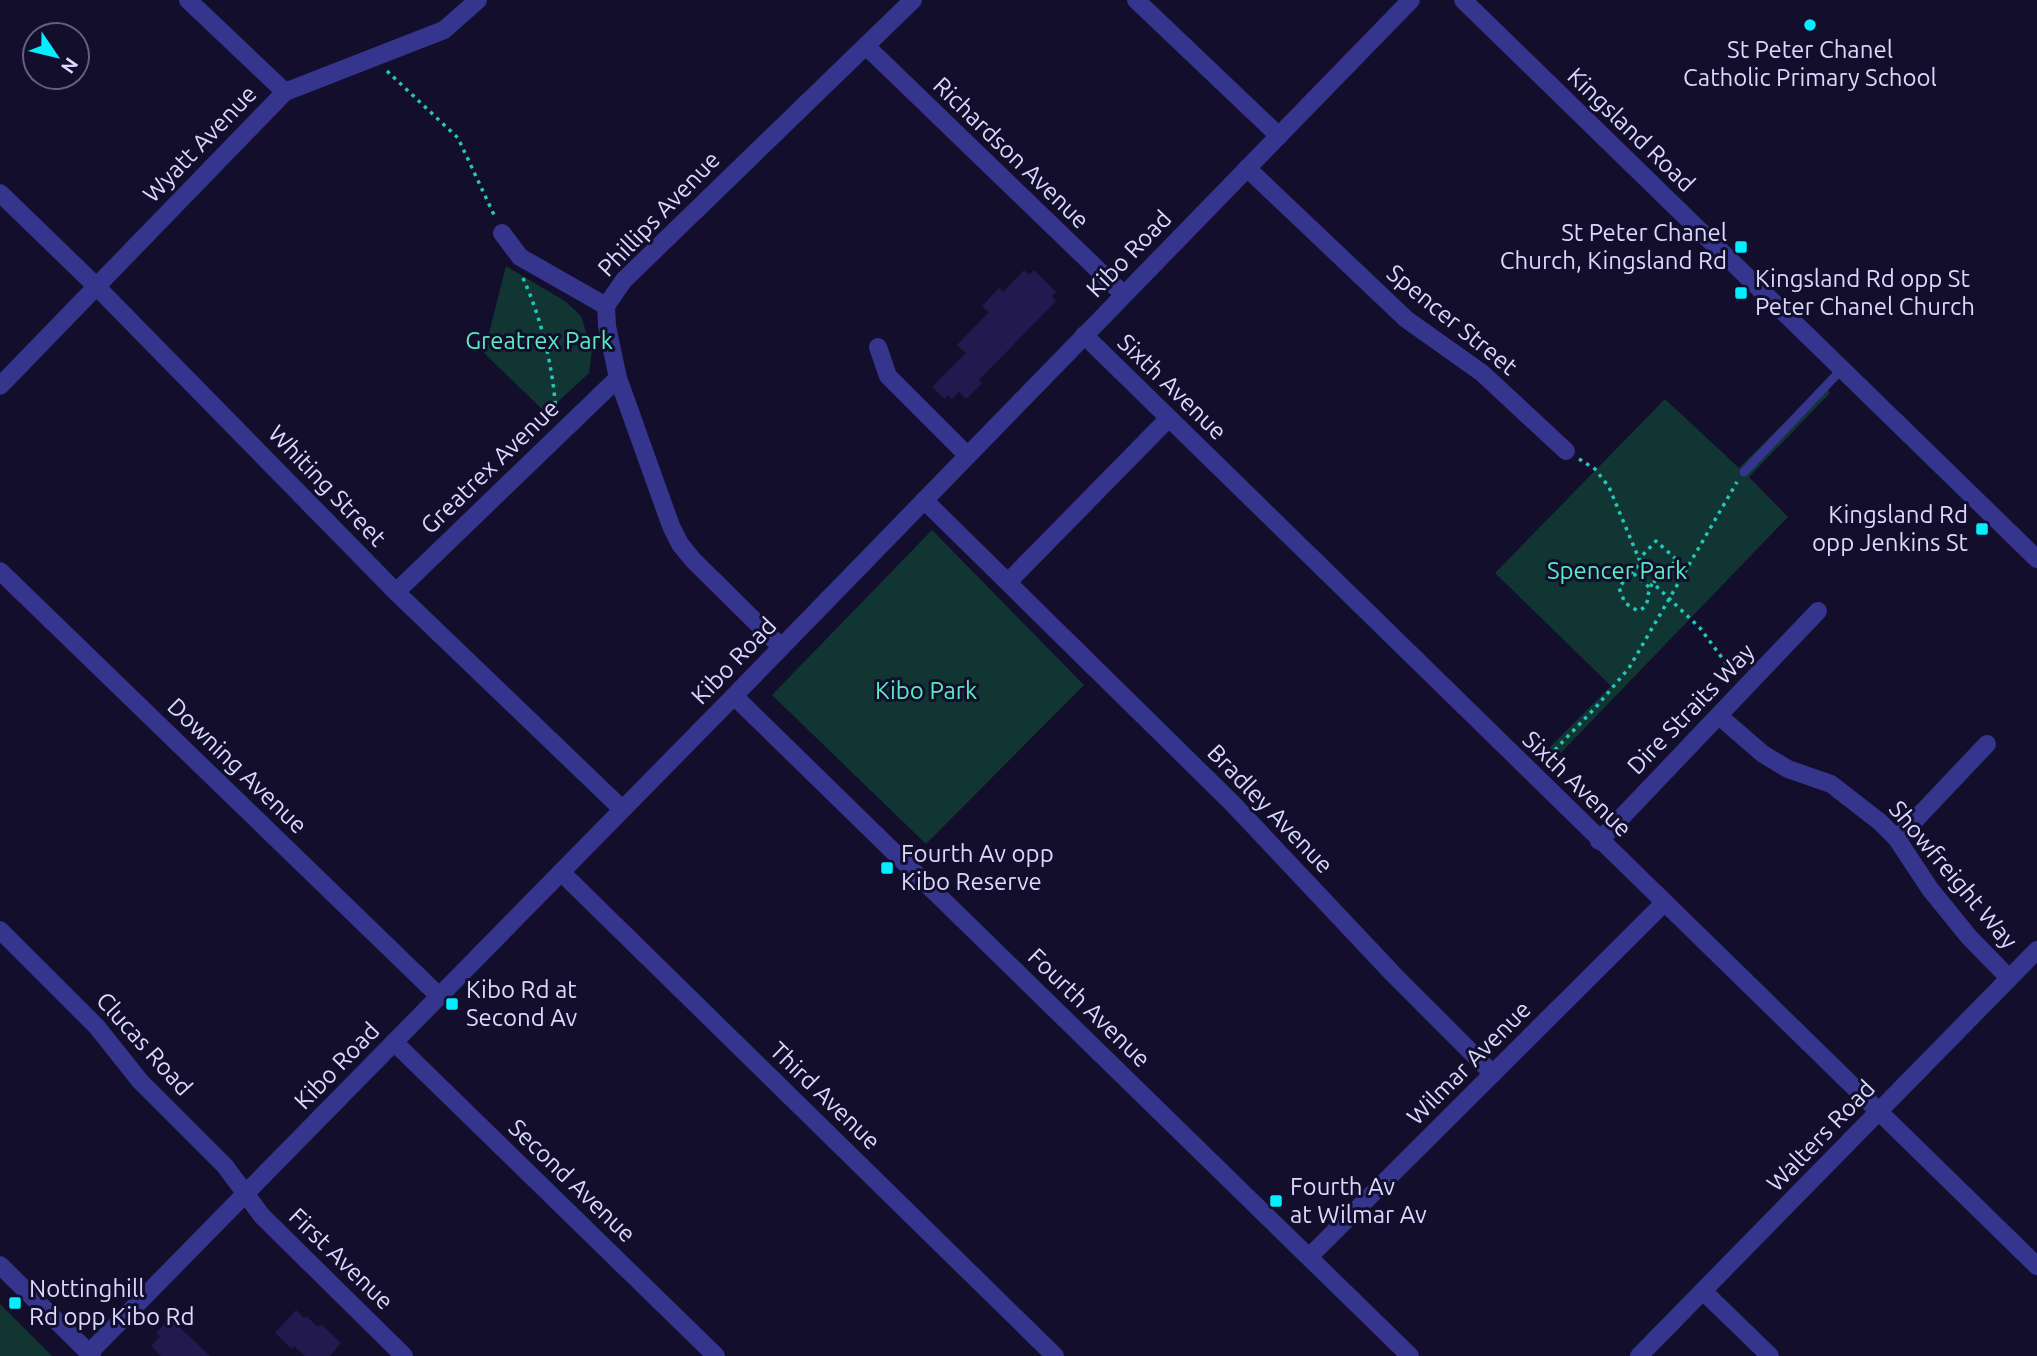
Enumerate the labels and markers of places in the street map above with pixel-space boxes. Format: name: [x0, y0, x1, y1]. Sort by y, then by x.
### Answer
marker: St Peter Chanel Catholic Primary School: [1802, 17, 1818, 33]
place label: St Peter Chanel Catholic Primary School: [1683, 36, 1937, 91]
place label: St Peter Chanel Church, Kingsland Rd: [1500, 219, 1727, 274]
marker: St Peter Chanel Church, Kingsland Rd: [1733, 239, 1749, 255]
place label: Kingsland Rd opp St Peter Chanel Church: [1755, 265, 1975, 320]
marker: Kingsland Rd opp St Peter Chanel Church: [1733, 285, 1749, 301]
place label: Kingsland Rd opp Jenkins St: [1812, 501, 1969, 556]
marker: Kingsland Rd opp Jenkins St: [1974, 521, 1990, 537]
place label: Fourth Av opp Kibo Reserve: [901, 840, 1054, 895]
marker: Fourth Av opp Kibo Reserve: [879, 860, 895, 876]
place label: Kibo Rd at Second Av: [466, 976, 577, 1031]
marker: Kibo Rd at Second Av: [444, 996, 460, 1012]
place label: Fourth Av at Wilmar Av: [1290, 1173, 1427, 1228]
marker: Fourth Av at Wilmar Av: [1268, 1193, 1284, 1209]
place label: Nottinghill Rd opp Kibo Rd: [29, 1275, 195, 1330]
marker: Nottinghill Rd opp Kibo Rd: [7, 1295, 23, 1311]

